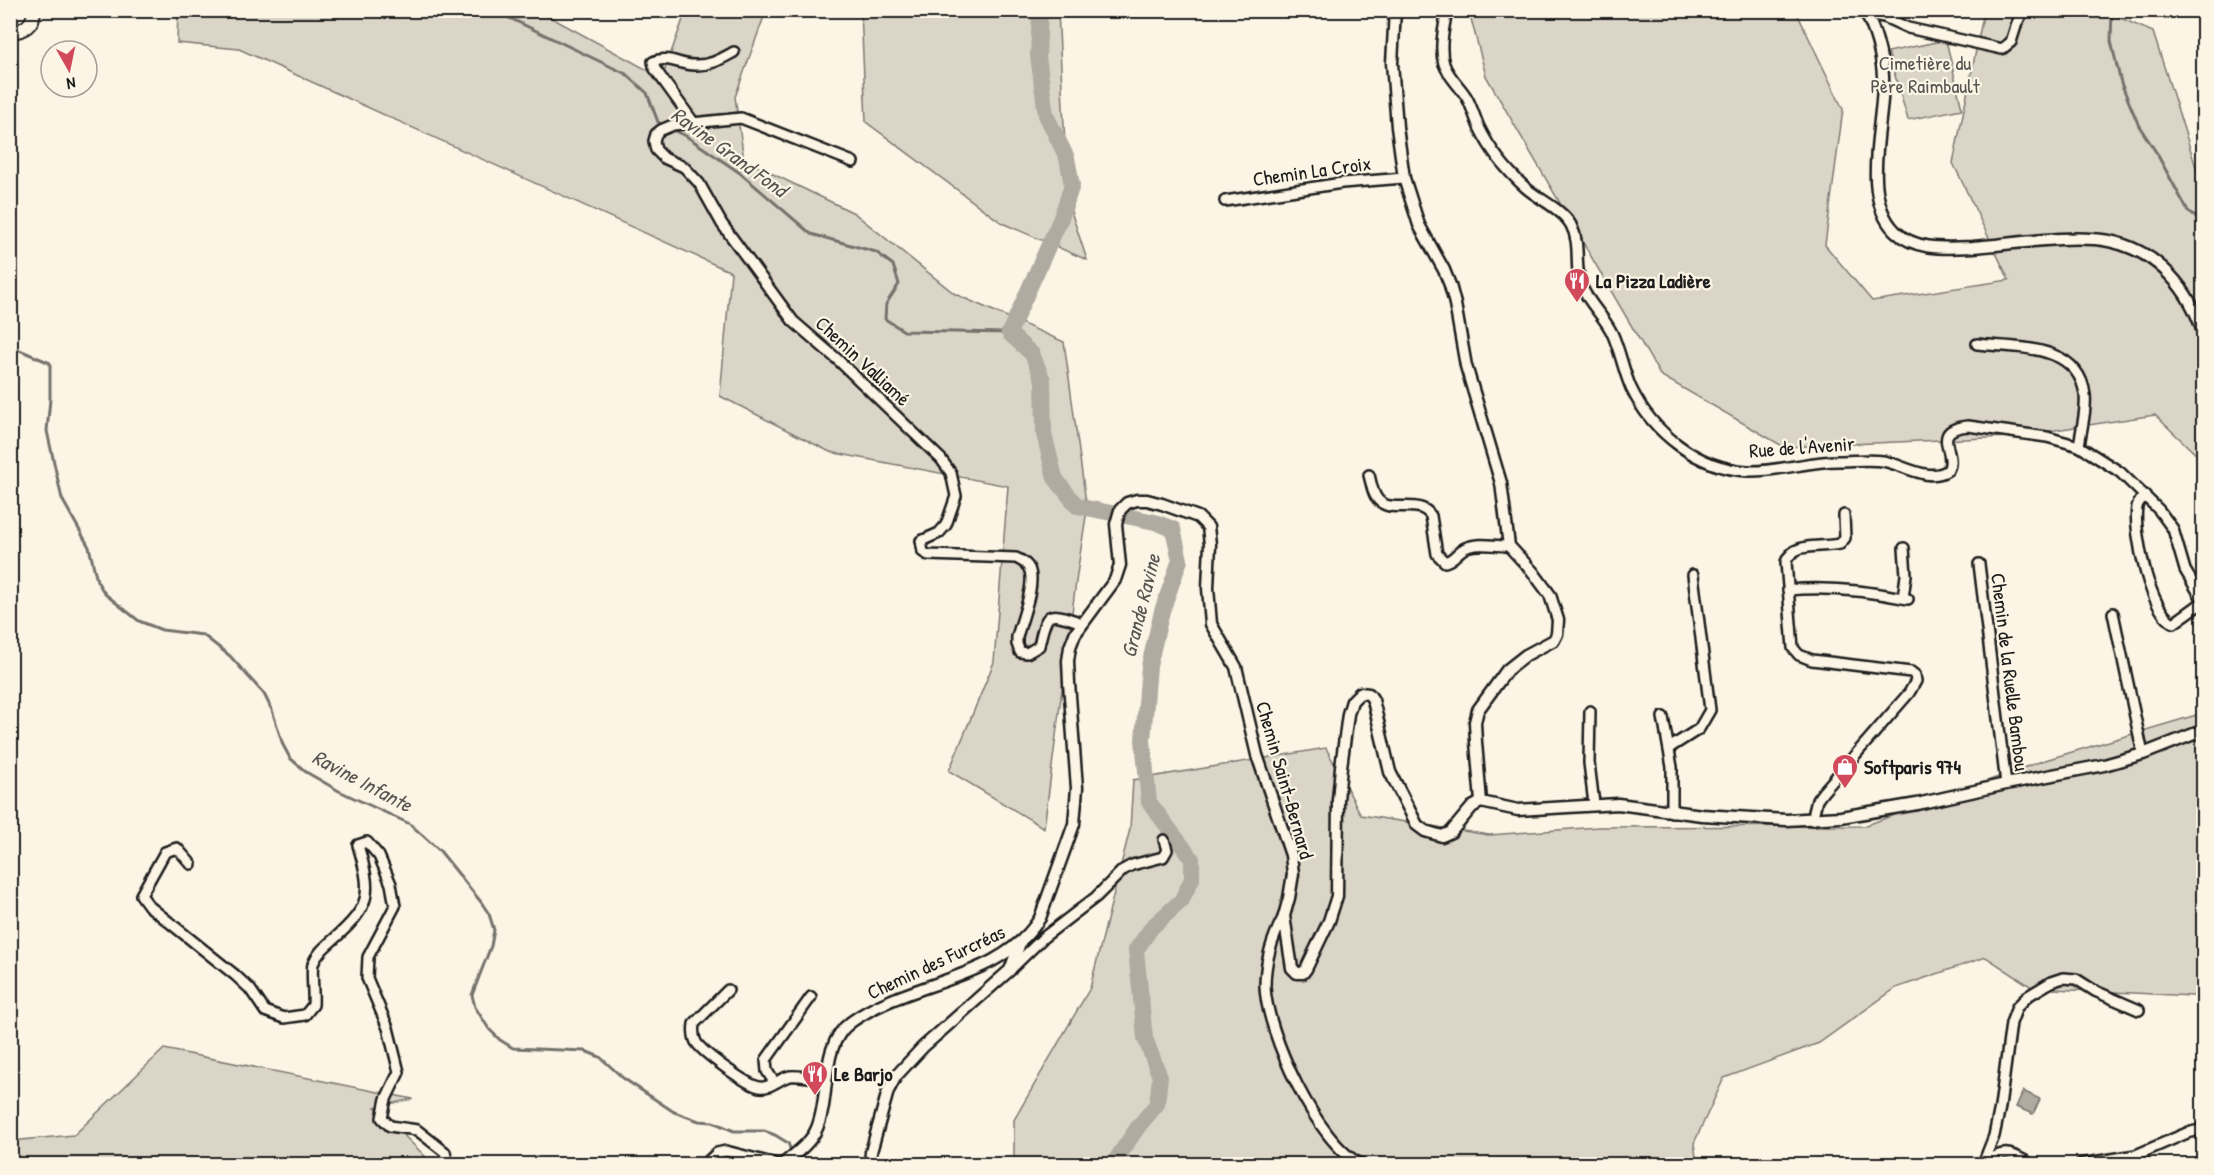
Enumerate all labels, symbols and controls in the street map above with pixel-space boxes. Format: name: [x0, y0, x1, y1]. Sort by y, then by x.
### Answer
north arrow: [39, 39, 99, 99]
park label: Cimetière du Père Raimbault: [1870, 49, 1981, 99]
text: N: [65, 72, 77, 95]
water label: Ravine Grand Fond: [666, 100, 796, 206]
street label: Chemin La Croix: [1251, 149, 1373, 192]
restaurant icon: La Pizza Ladière: [1562, 266, 1592, 304]
place label: La Pizza Ladière: [1596, 267, 1711, 294]
street label: Chemin Valliamé: [810, 310, 917, 412]
street label: Rue de l'Avenir: [1748, 429, 1856, 464]
water label: Grande Ravine: [1114, 549, 1168, 661]
street label: Chemin de la Ruelle Bambou: [1985, 571, 2036, 772]
street label: Chemin Saint-Bernard: [1250, 698, 1321, 862]
water label: Ravine Infante: [307, 742, 419, 820]
shop icon: Softparis 974: [1830, 752, 1860, 790]
place label: Softparis 974: [1864, 753, 1961, 781]
street label: Chemin des Furcréas: [862, 918, 1009, 1005]
restaurant icon: Le Barjo: [800, 1059, 830, 1097]
place label: Le Barjo: [834, 1060, 892, 1087]

